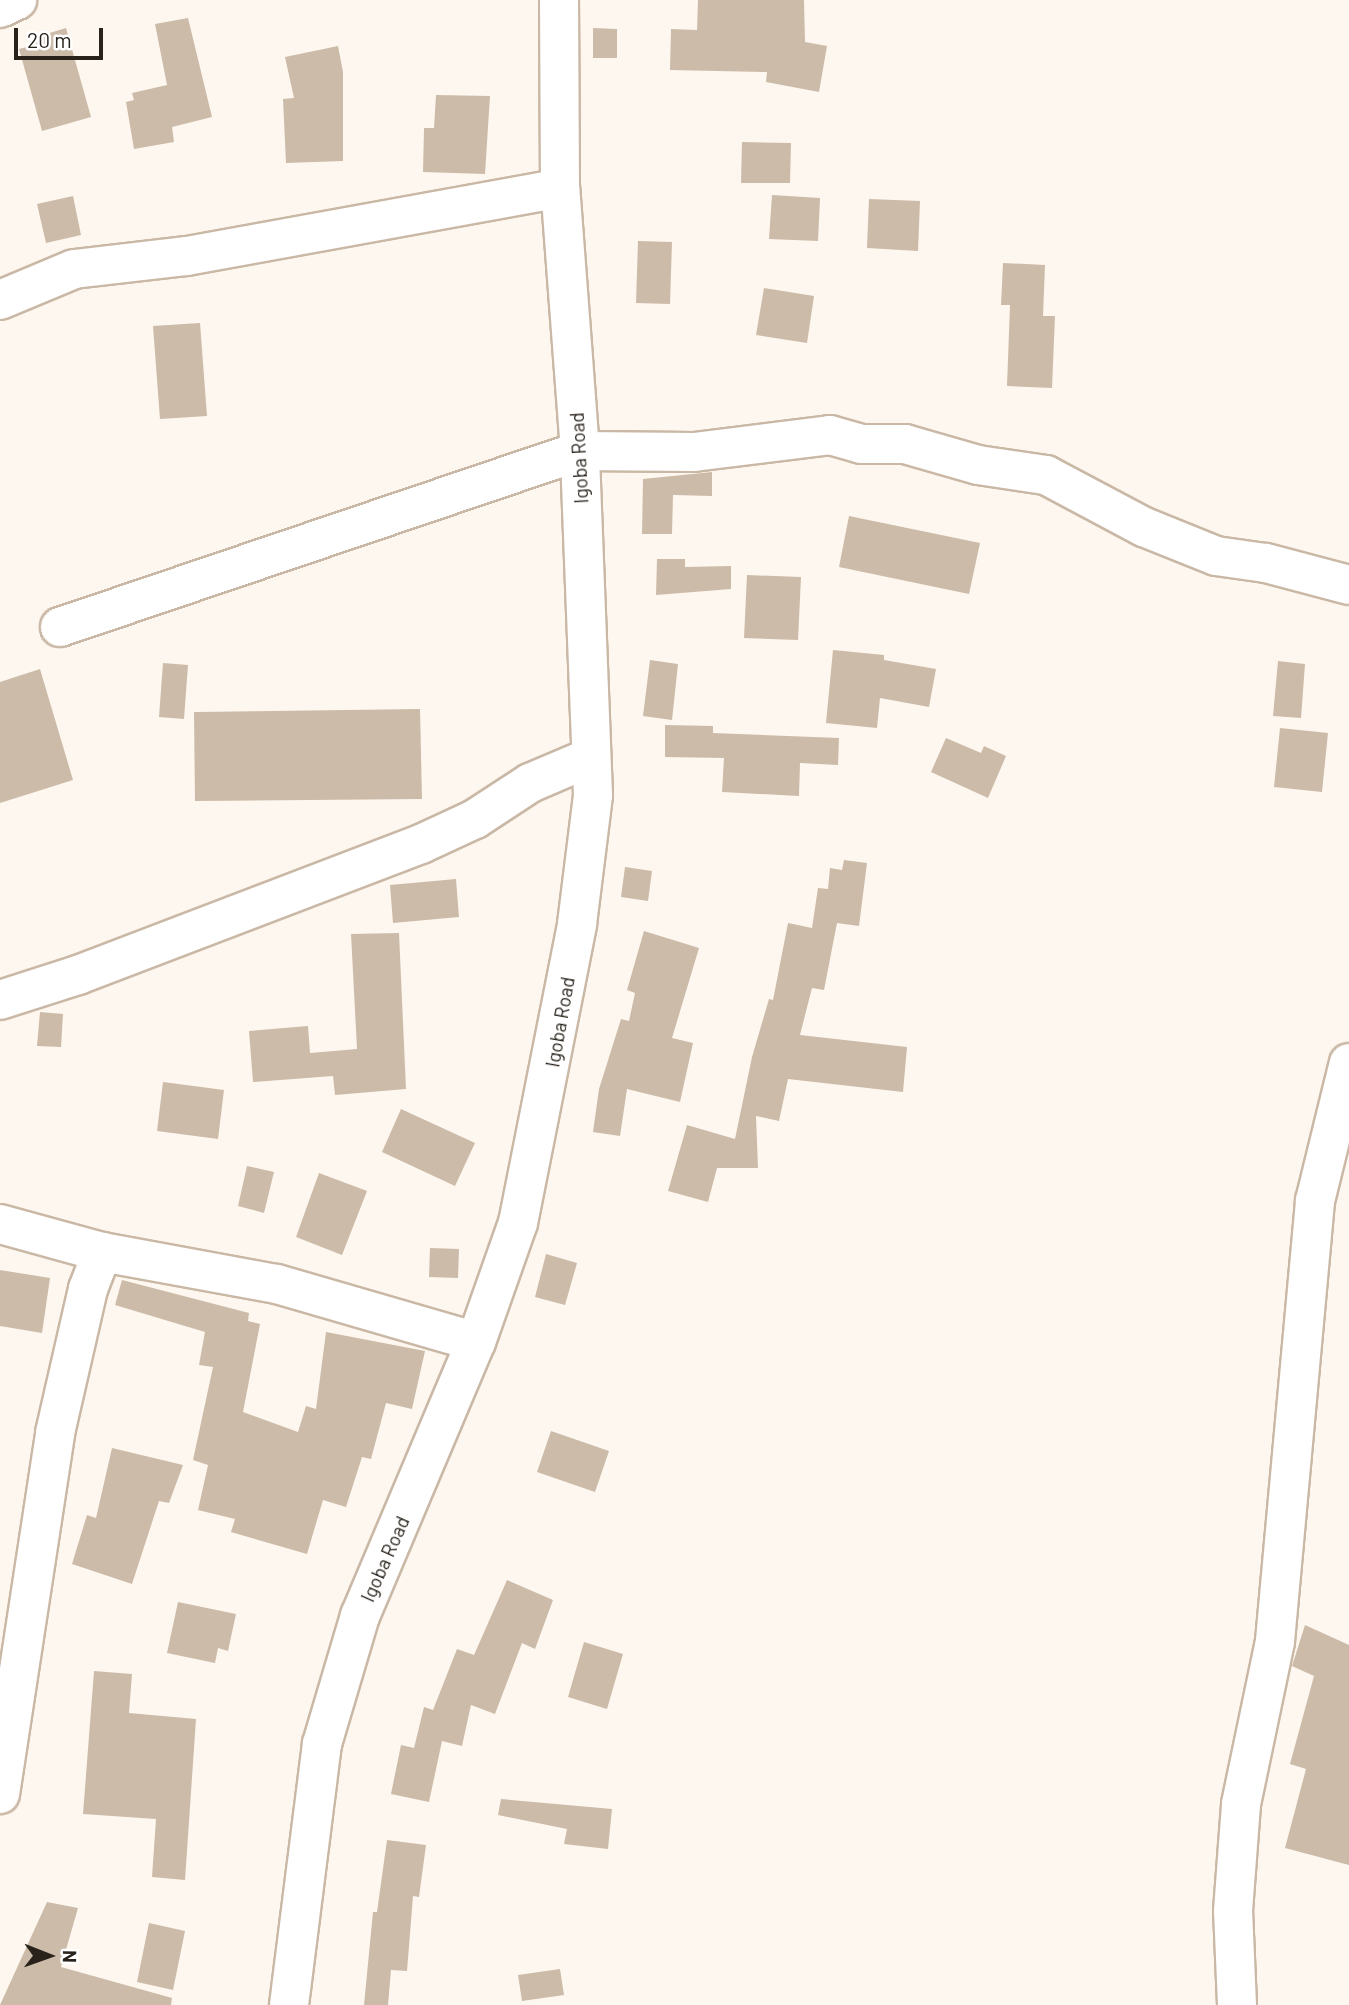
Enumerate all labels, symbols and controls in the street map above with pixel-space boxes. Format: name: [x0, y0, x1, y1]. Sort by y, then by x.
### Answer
scale bar: [18, 14, 107, 58]
text: 20 m: [27, 27, 72, 52]
street label: Igoba Road: [565, 412, 593, 504]
street label: Igoba Road: [541, 975, 579, 1069]
street label: Igoba Road: [356, 1513, 414, 1605]
north arrow: [14, 1921, 84, 1991]
text: N: [59, 1950, 82, 1963]

